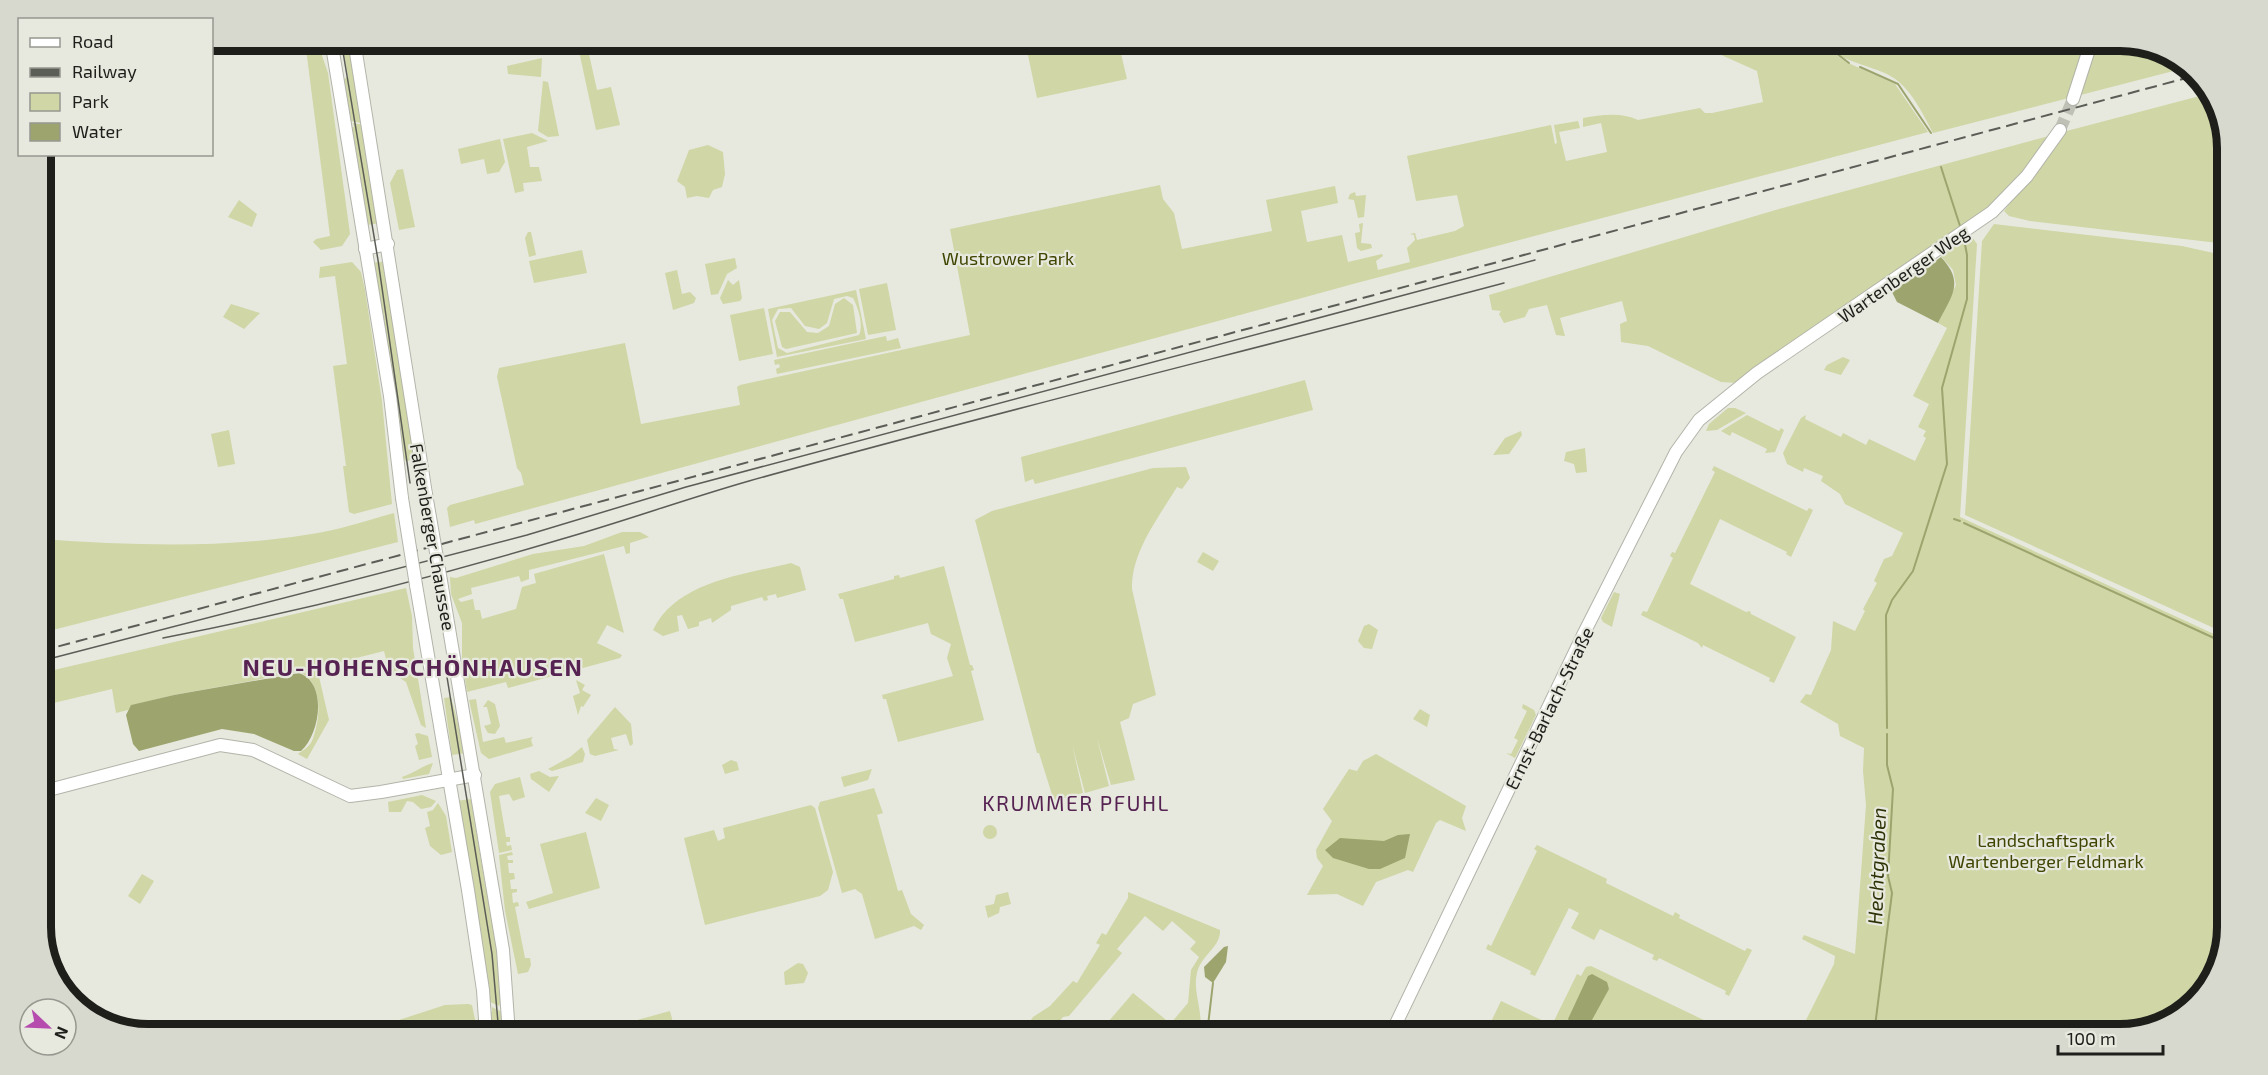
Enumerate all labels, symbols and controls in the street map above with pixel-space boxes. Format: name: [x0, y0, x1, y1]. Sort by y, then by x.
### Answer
legend: [18, 18, 213, 156]
text: Road: [72, 30, 113, 52]
text: Railway: [72, 60, 137, 82]
text: Park: [72, 90, 109, 112]
text: Water: [72, 120, 122, 142]
street label: Wartenberger Weg: [1833, 221, 1973, 327]
park label: Wustrower Park: [942, 247, 1074, 269]
street label: Falkenberger Chaussee: [406, 442, 460, 632]
street label: Ernst-Barlach-Straße: [1500, 623, 1598, 793]
district label: NEU-HOHENSCHÖNHAUSEN: [243, 652, 583, 681]
district label: KRUMMER PFUHL: [982, 790, 1170, 815]
water label: Hechtgraben: [1862, 807, 1890, 925]
park label: Landschaftspark Wartenberger Feldmark: [1948, 829, 2144, 872]
north arrow: [18, 997, 78, 1057]
scale bar: [2058, 1018, 2163, 1056]
text: N: [51, 1024, 73, 1042]
text: 100 m: [2067, 1027, 2116, 1049]

